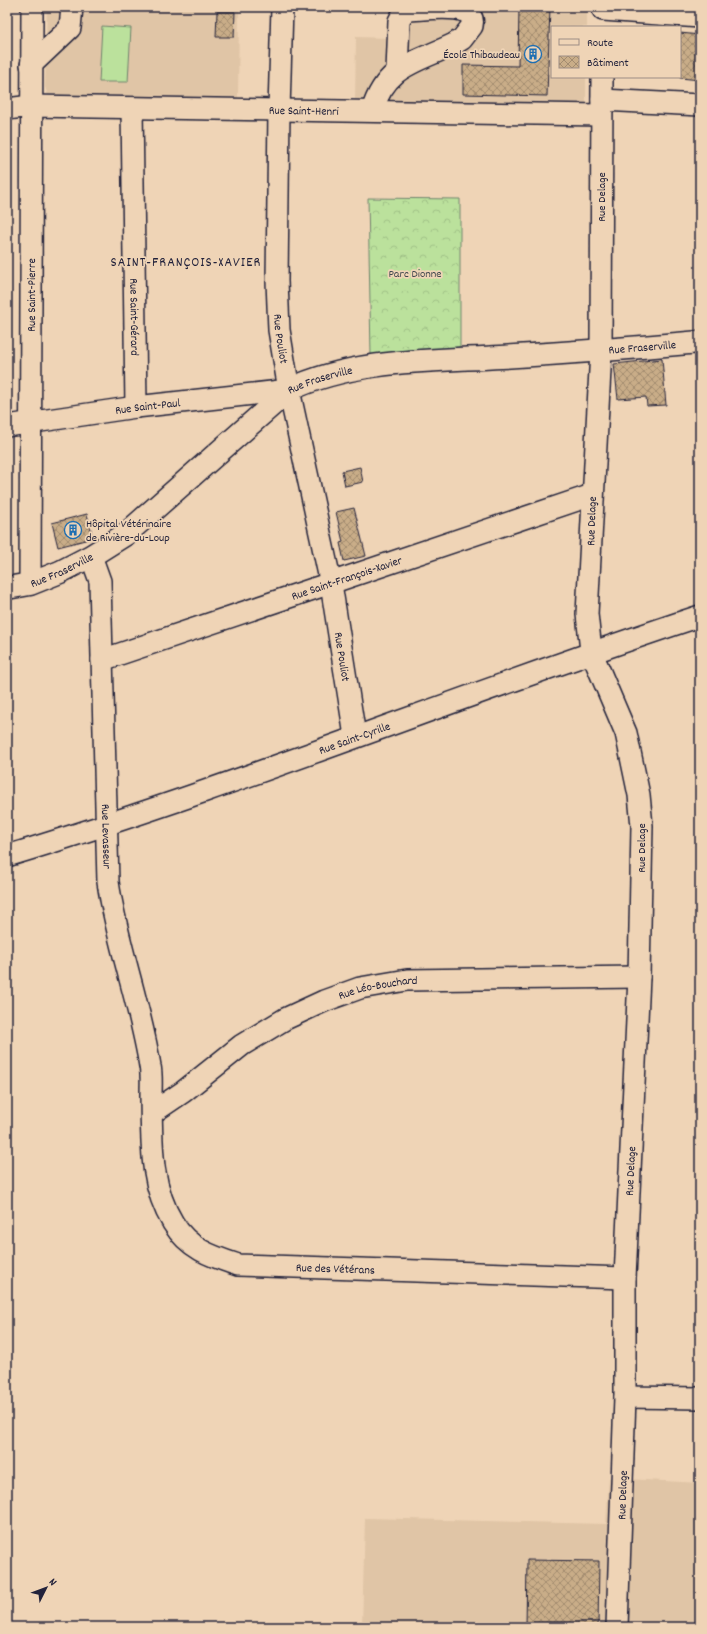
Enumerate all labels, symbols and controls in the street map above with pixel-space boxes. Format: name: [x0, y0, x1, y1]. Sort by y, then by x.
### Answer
legend: [551, 26, 681, 78]
text: Route: [587, 35, 613, 52]
building icon: École Thibaudeau: [523, 44, 543, 64]
place label: École Thibaudeau: [443, 47, 520, 64]
text: Bâtiment: [587, 55, 629, 72]
street label: Rue Saint-Henri: [269, 103, 339, 121]
street label: Rue Delage: [594, 172, 611, 222]
district label: SAINT-FRANÇOIS-XAVIER: [111, 253, 261, 273]
street label: Rue Saint-Pierre: [24, 258, 41, 332]
park label: Parc Dionne: [388, 266, 442, 283]
street label: Rue Saint-Gérard: [124, 278, 142, 356]
street label: Rue Pouliot: [268, 314, 292, 366]
street label: Rue Fraserville: [608, 337, 677, 360]
street label: Rue Fraserville: [285, 363, 354, 400]
street label: Rue Saint-Paul: [114, 395, 181, 420]
street label: Rue Delage: [583, 496, 602, 546]
place label: Hôpital Vétérinaire de Rivière-du-Loup: [86, 516, 171, 547]
building icon: Hôpital Vétérinaire de Rivière-du-Loup: [63, 520, 83, 540]
street label: Rue Fraserville: [28, 549, 97, 593]
street label: Rue Saint-François-Xavier: [289, 552, 405, 606]
street label: Rue Pouliot: [329, 631, 353, 683]
street label: Rue Saint-Cyrille: [317, 718, 393, 760]
street label: Rue Levasseur: [96, 804, 115, 870]
street label: Rue Delage: [634, 823, 651, 873]
street label: Rue Léo-Bouchard: [336, 973, 418, 1005]
street label: Rue Delage: [622, 1146, 641, 1196]
street label: Rue des Vétérans: [296, 1260, 375, 1280]
street label: Rue Delage: [614, 1470, 633, 1520]
north arrow: [26, 1568, 66, 1608]
text: N: [44, 1575, 60, 1590]

